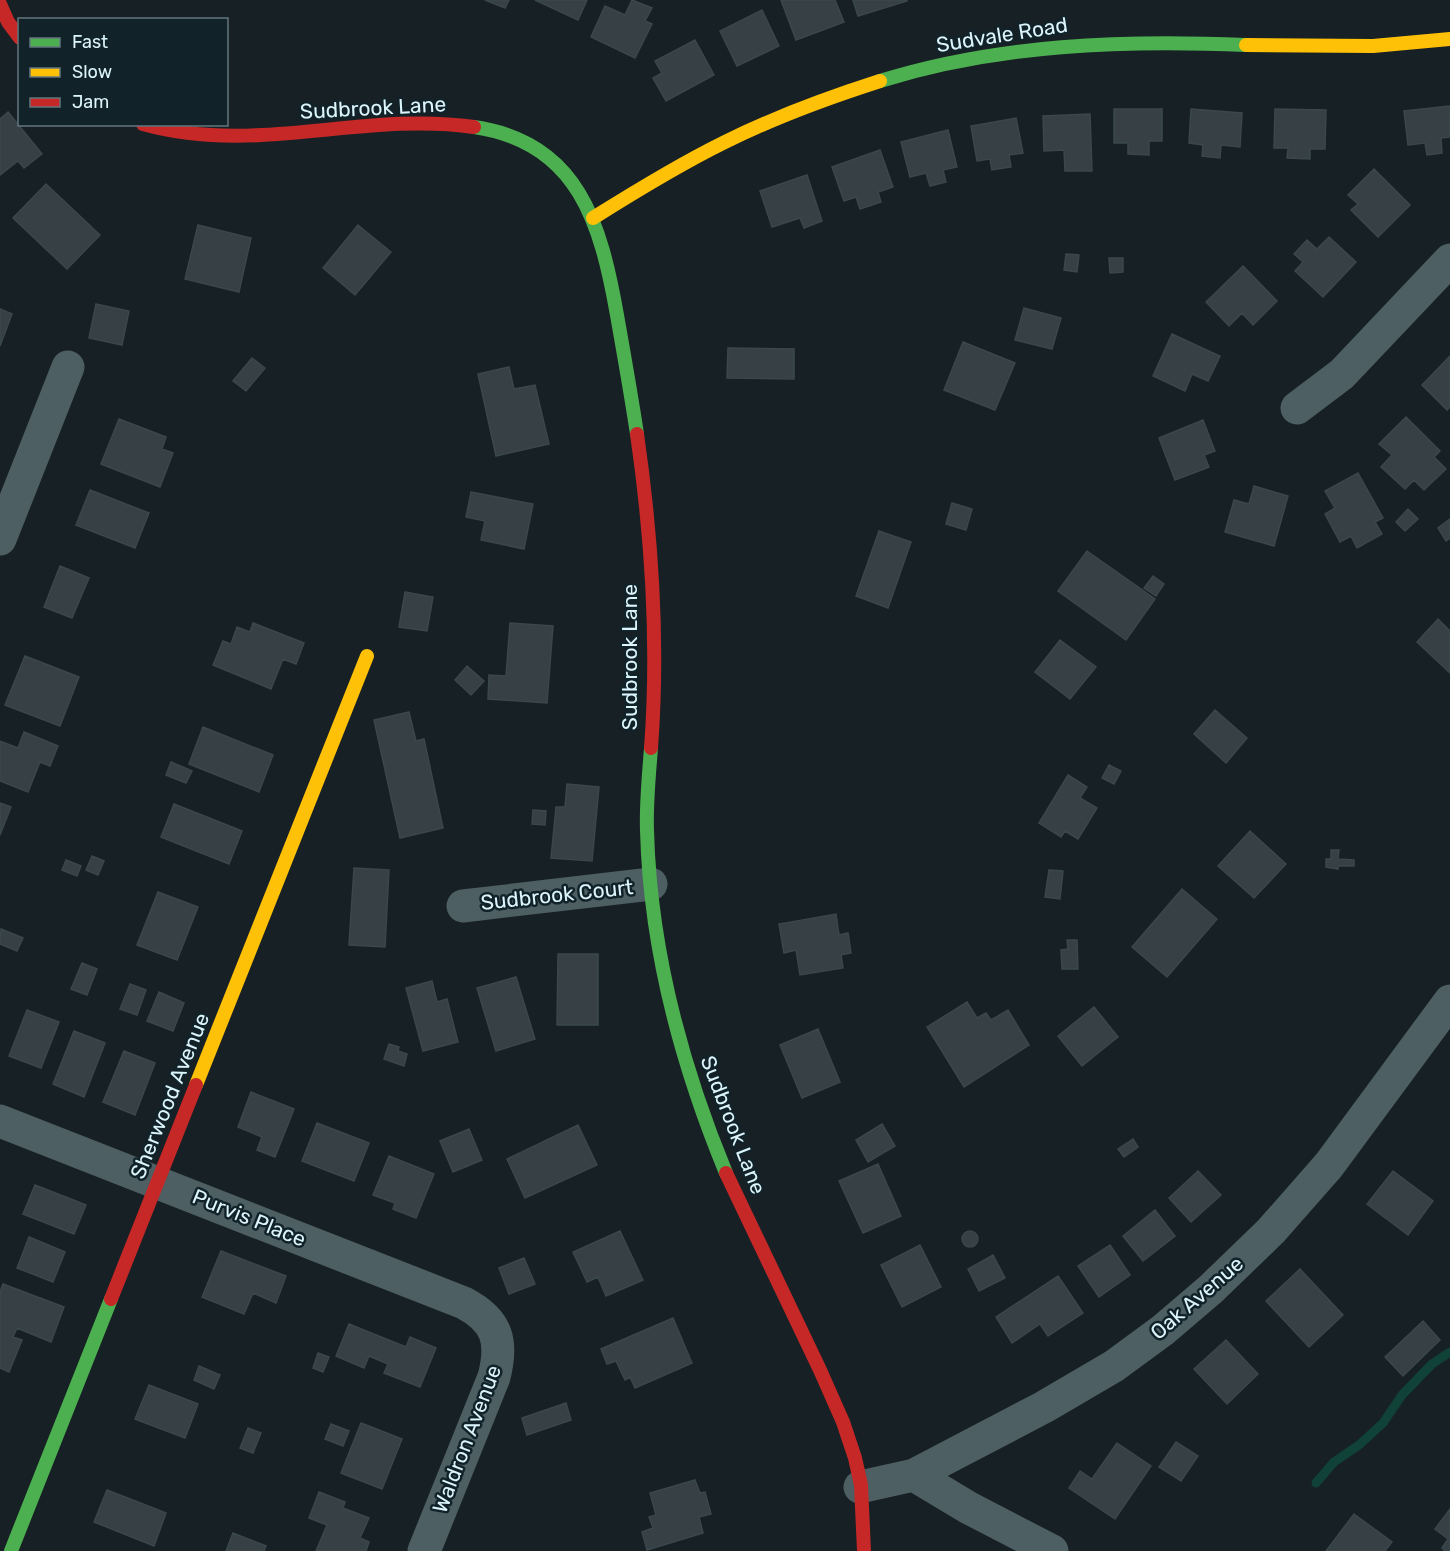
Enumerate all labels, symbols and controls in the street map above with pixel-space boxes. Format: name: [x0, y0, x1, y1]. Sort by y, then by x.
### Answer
street label: Sudvale Road: [934, 12, 1069, 57]
legend: [18, 18, 228, 126]
text: Fast: [72, 31, 108, 53]
text: Slow: [72, 61, 112, 83]
text: Jam: [72, 91, 109, 113]
street label: Sudbrook Lane: [299, 91, 447, 124]
street label: Sudbrook Lane: [617, 584, 642, 730]
street label: Sudbrook Court: [479, 874, 634, 915]
street label: Sherwood Avenue: [125, 1009, 214, 1183]
street label: Sudbrook Lane: [696, 1052, 771, 1198]
street label: Purvis Place: [189, 1183, 310, 1252]
street label: Oak Avenue: [1145, 1251, 1248, 1345]
street label: Waldron Avenue: [427, 1361, 506, 1516]

